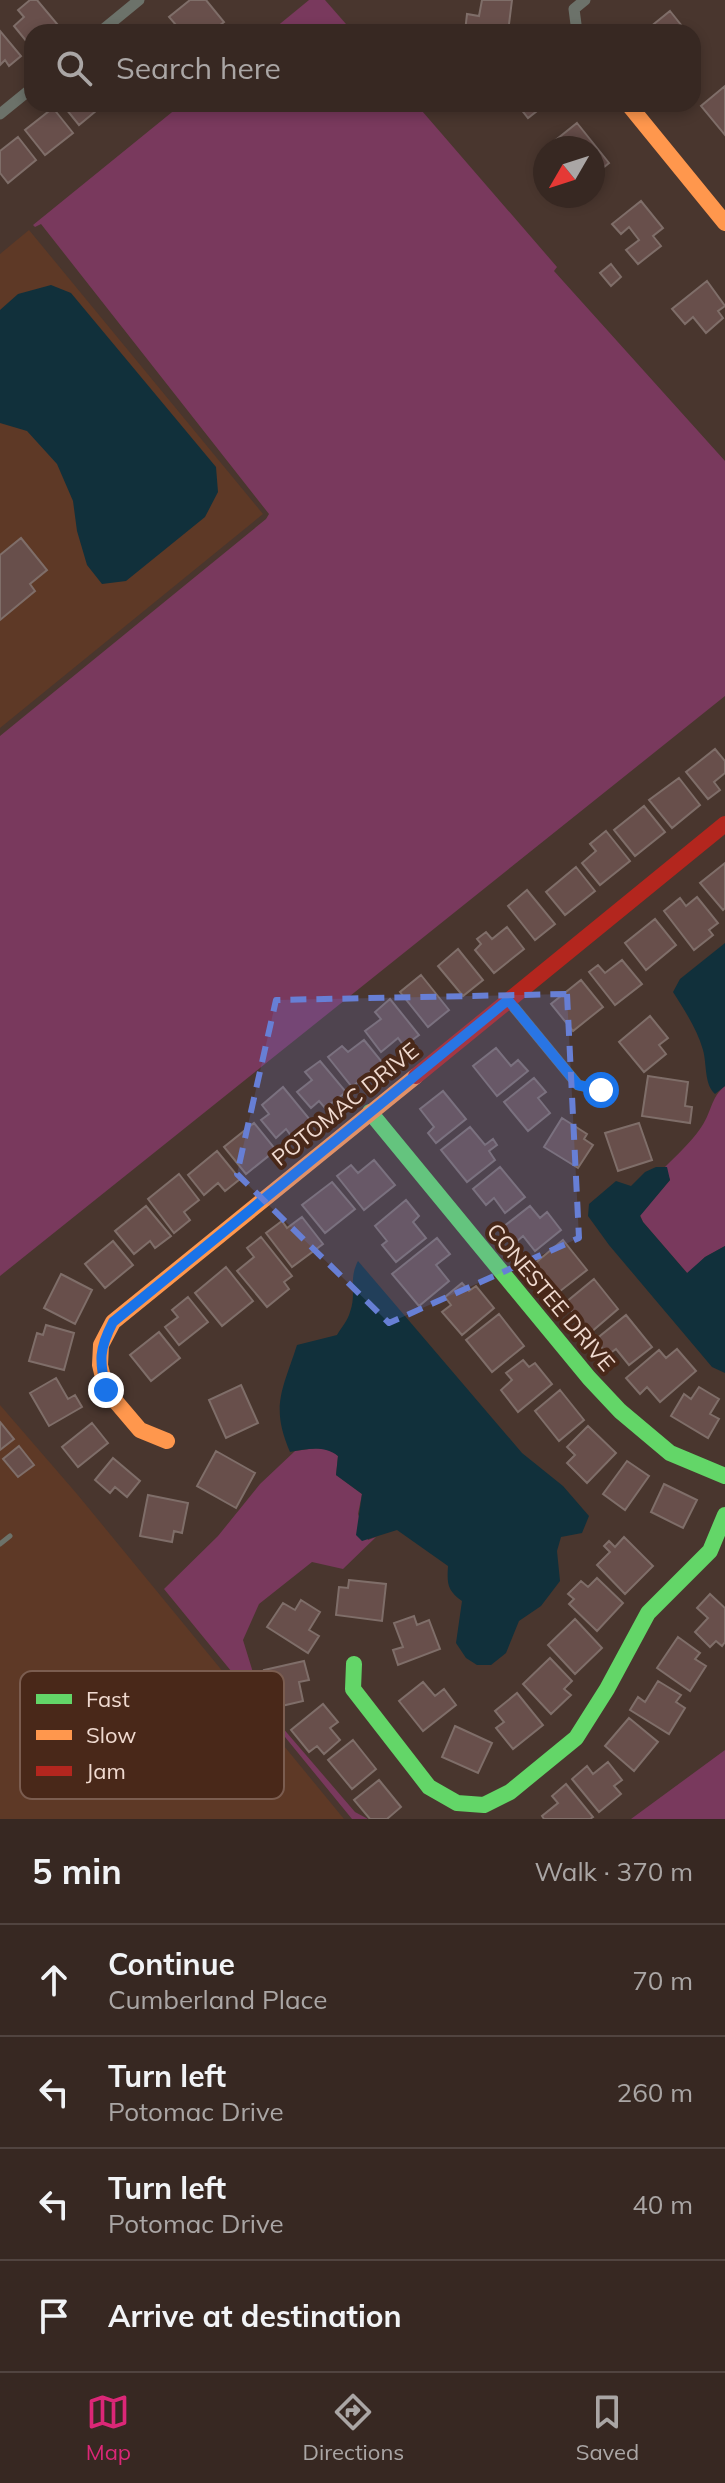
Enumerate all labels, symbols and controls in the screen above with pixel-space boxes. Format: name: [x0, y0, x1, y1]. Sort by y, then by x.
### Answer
search box: [24, 24, 701, 112]
icon: search: [52, 46, 96, 90]
text: Search here: [116, 49, 281, 87]
north arrow: [533, 136, 605, 208]
street label: POTOMAC DRIVE: [266, 1036, 424, 1172]
route start: [583, 1072, 619, 1108]
street label: CONESTEE DRIVE: [481, 1217, 621, 1377]
route end: [88, 1372, 124, 1408]
legend: [20, 1671, 284, 1799]
text: Fast: [86, 1685, 130, 1713]
text: Slow: [86, 1721, 136, 1749]
text: Jam: [86, 1757, 126, 1785]
text: 5 min: [32, 1850, 122, 1893]
text: Walk · 370 m: [534, 1855, 693, 1888]
text: Continue: [108, 1945, 235, 1983]
icon: ahead: [32, 1958, 76, 2002]
text: 70 m: [632, 1964, 693, 1997]
text: Cumberland Place: [108, 1983, 327, 2016]
text: Turn left: [108, 2057, 226, 2095]
icon: left: [32, 2070, 76, 2114]
text: 260 m: [617, 2076, 693, 2109]
text: Potomac Drive: [108, 2095, 284, 2128]
text: Turn left: [108, 2169, 226, 2207]
icon: left: [32, 2182, 76, 2226]
text: 40 m: [632, 2188, 693, 2221]
text: Potomac Drive: [108, 2207, 284, 2240]
icon: arrive: [32, 2294, 76, 2338]
text: Arrive at destination: [108, 2297, 402, 2335]
tab: Map: [86, 2390, 131, 2466]
tab: Directions: [303, 2390, 404, 2466]
tab: Saved: [576, 2390, 639, 2466]

